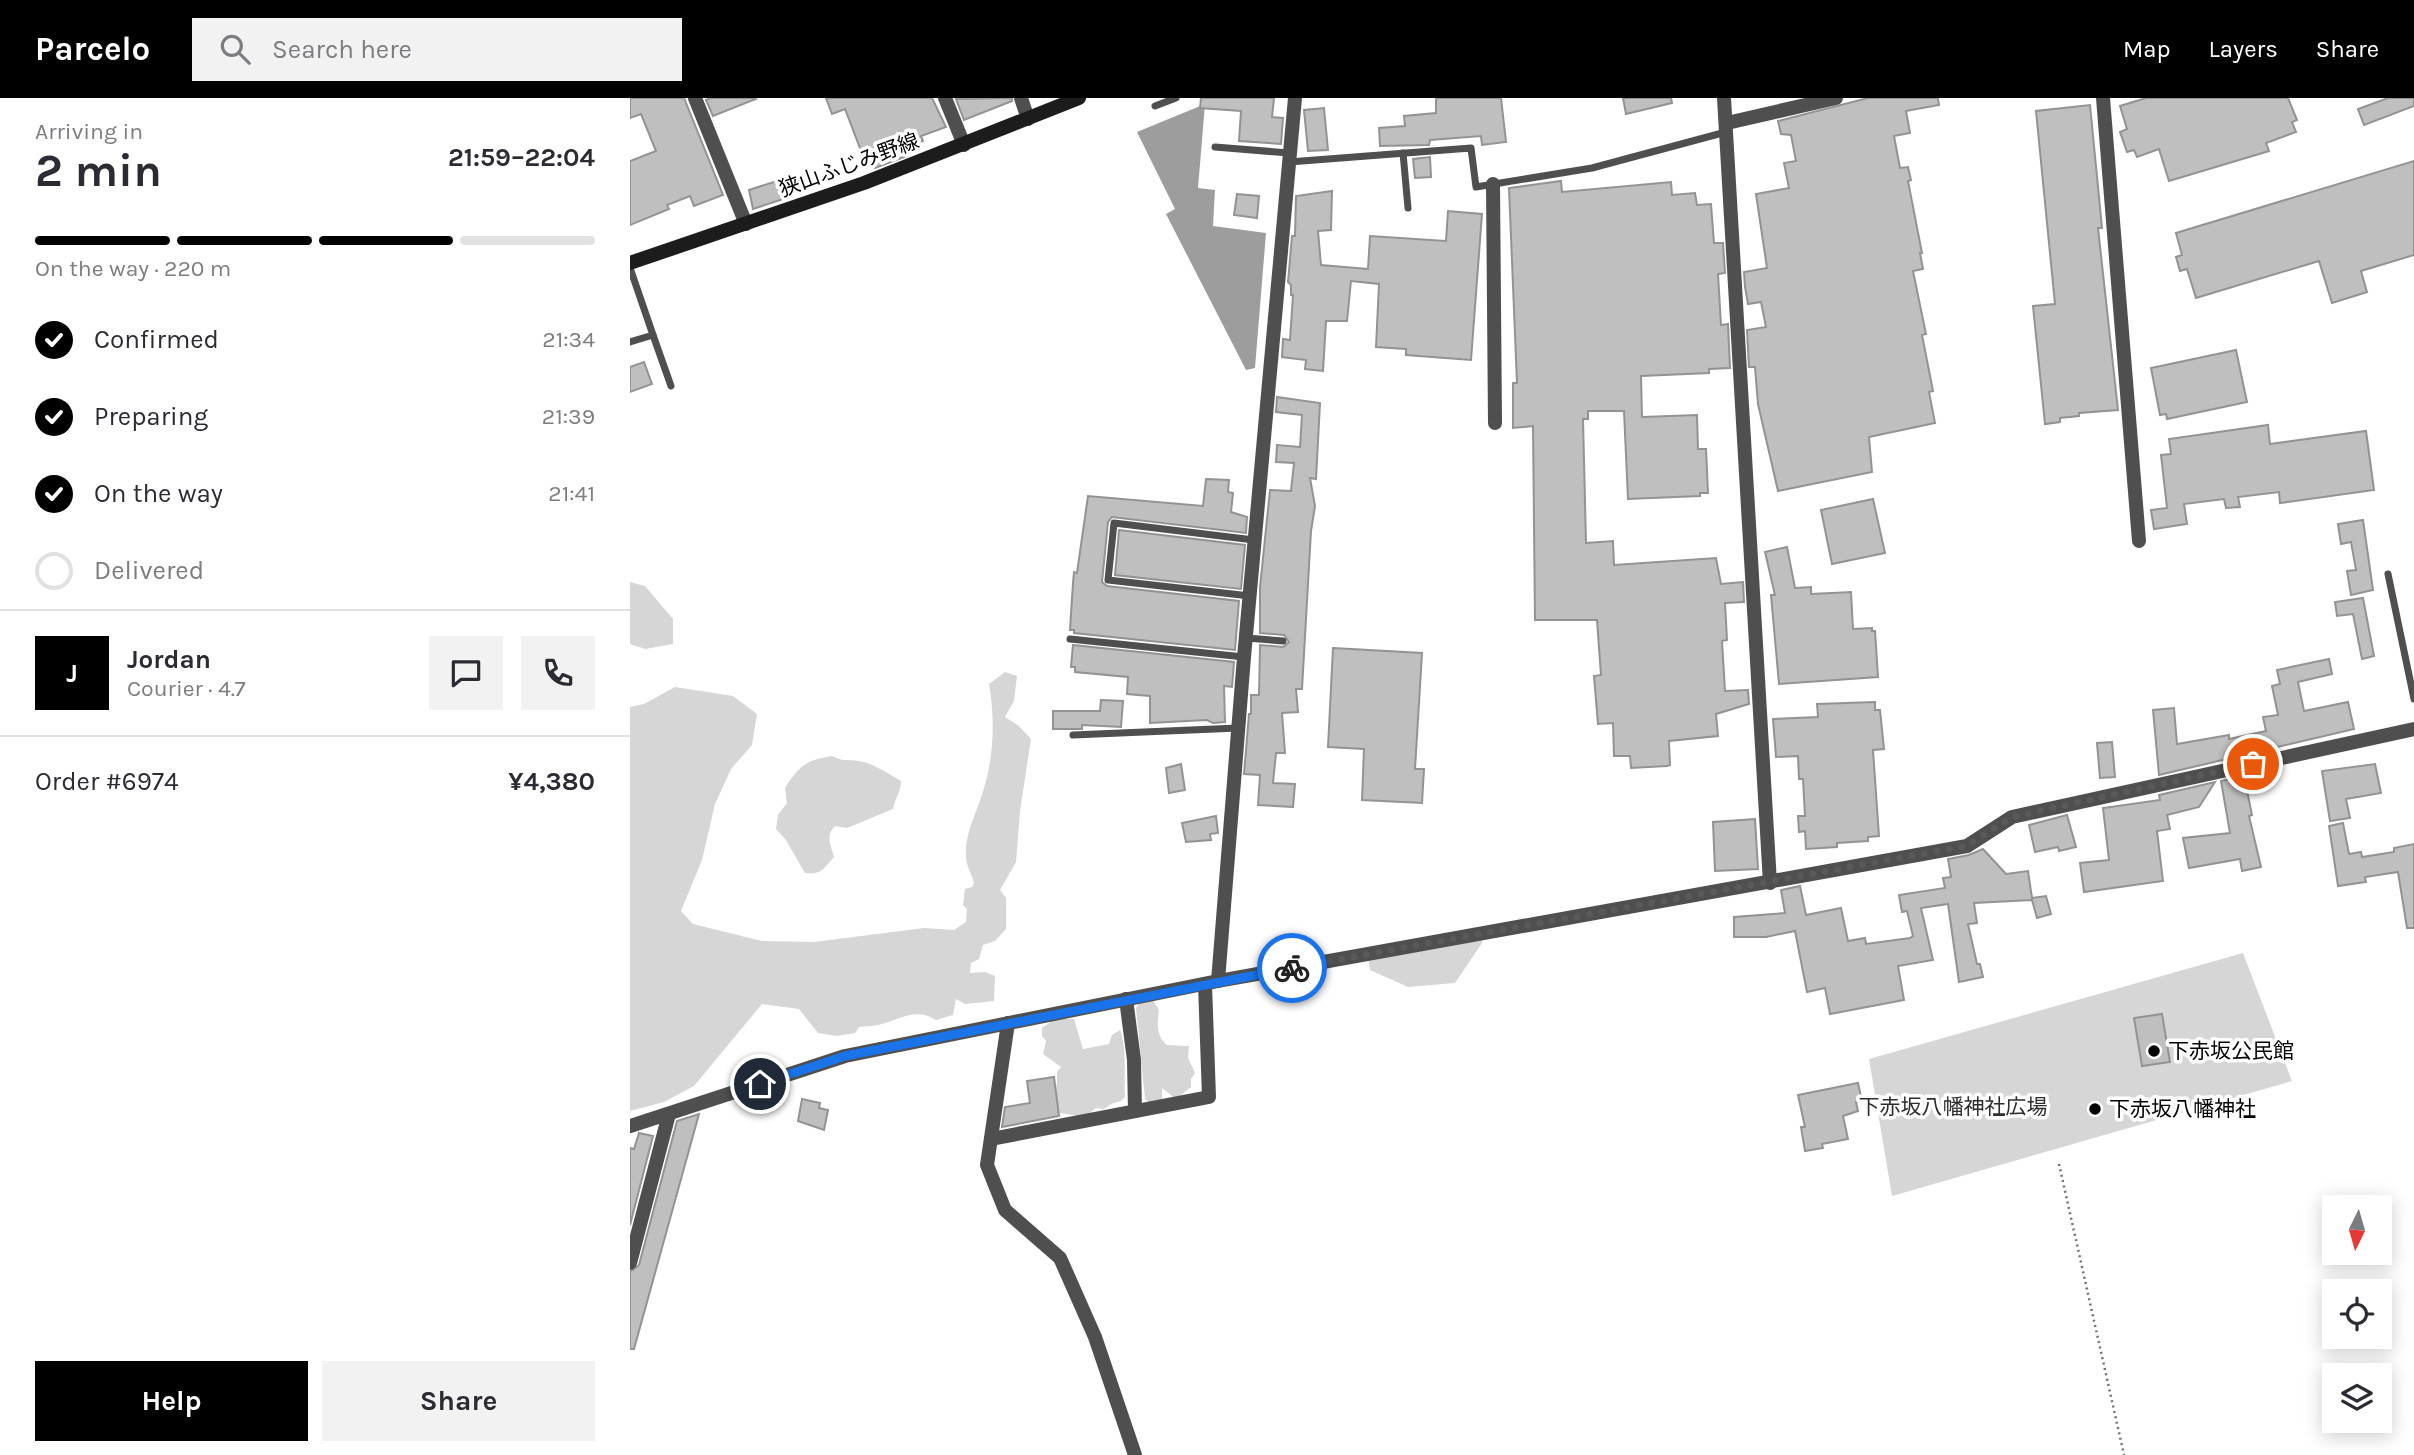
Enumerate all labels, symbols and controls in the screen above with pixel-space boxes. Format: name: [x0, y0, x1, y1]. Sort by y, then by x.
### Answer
search box: [192, 18, 682, 81]
text: Parcelo: [35, 30, 150, 68]
icon: search: [216, 30, 254, 68]
text: Search here: [272, 34, 412, 65]
text: Map: [2123, 35, 2171, 63]
text: Layers: [2209, 35, 2278, 63]
text: Share: [2316, 35, 2379, 63]
text: Arriving in: [35, 118, 143, 145]
street label: 狭山ふじみ野線: [776, 129, 922, 201]
text: 21:59–22:04: [448, 142, 595, 173]
text: 2 min: [35, 144, 162, 198]
text: On the way · 220 m: [35, 255, 231, 282]
icon: check: [35, 321, 73, 359]
text: Confirmed: [94, 324, 219, 355]
text: 21:34: [542, 326, 595, 353]
icon: check: [35, 398, 73, 436]
text: Preparing: [94, 401, 208, 432]
text: 21:39: [542, 403, 595, 430]
icon: check: [35, 475, 73, 513]
text: On the way: [94, 478, 223, 509]
text: 21:41: [548, 480, 595, 507]
text: Delivered: [94, 555, 204, 586]
button: chat: [429, 636, 503, 710]
button: phone: [521, 636, 595, 710]
text: Jordan: [127, 644, 211, 675]
text: J: [66, 658, 78, 689]
text: Courier · 4.7: [127, 675, 246, 702]
pin: [2223, 734, 2283, 794]
icon: bag: [2234, 745, 2272, 783]
text: Order #6974: [35, 766, 178, 797]
text: ¥4,380: [508, 766, 595, 797]
courier: [1257, 933, 1327, 1003]
icon: bike: [1273, 949, 1311, 987]
place label: 下赤坂公民館: [2168, 1039, 2294, 1063]
marker: 下赤坂公民館: [2146, 1043, 2162, 1059]
pin: [730, 1054, 790, 1114]
icon: home: [741, 1065, 779, 1103]
park label: 下赤坂八幡神社広場: [1859, 1095, 2048, 1119]
place label: 下赤坂八幡神社: [2109, 1097, 2256, 1121]
marker: 下赤坂八幡神社: [2087, 1101, 2103, 1117]
north arrow: [2322, 1195, 2392, 1265]
map controls: [2322, 1195, 2392, 1433]
button: locate: [2322, 1279, 2392, 1349]
button: Help: [35, 1361, 308, 1441]
button: Share: [322, 1361, 595, 1441]
button: layers: [2322, 1363, 2392, 1433]

